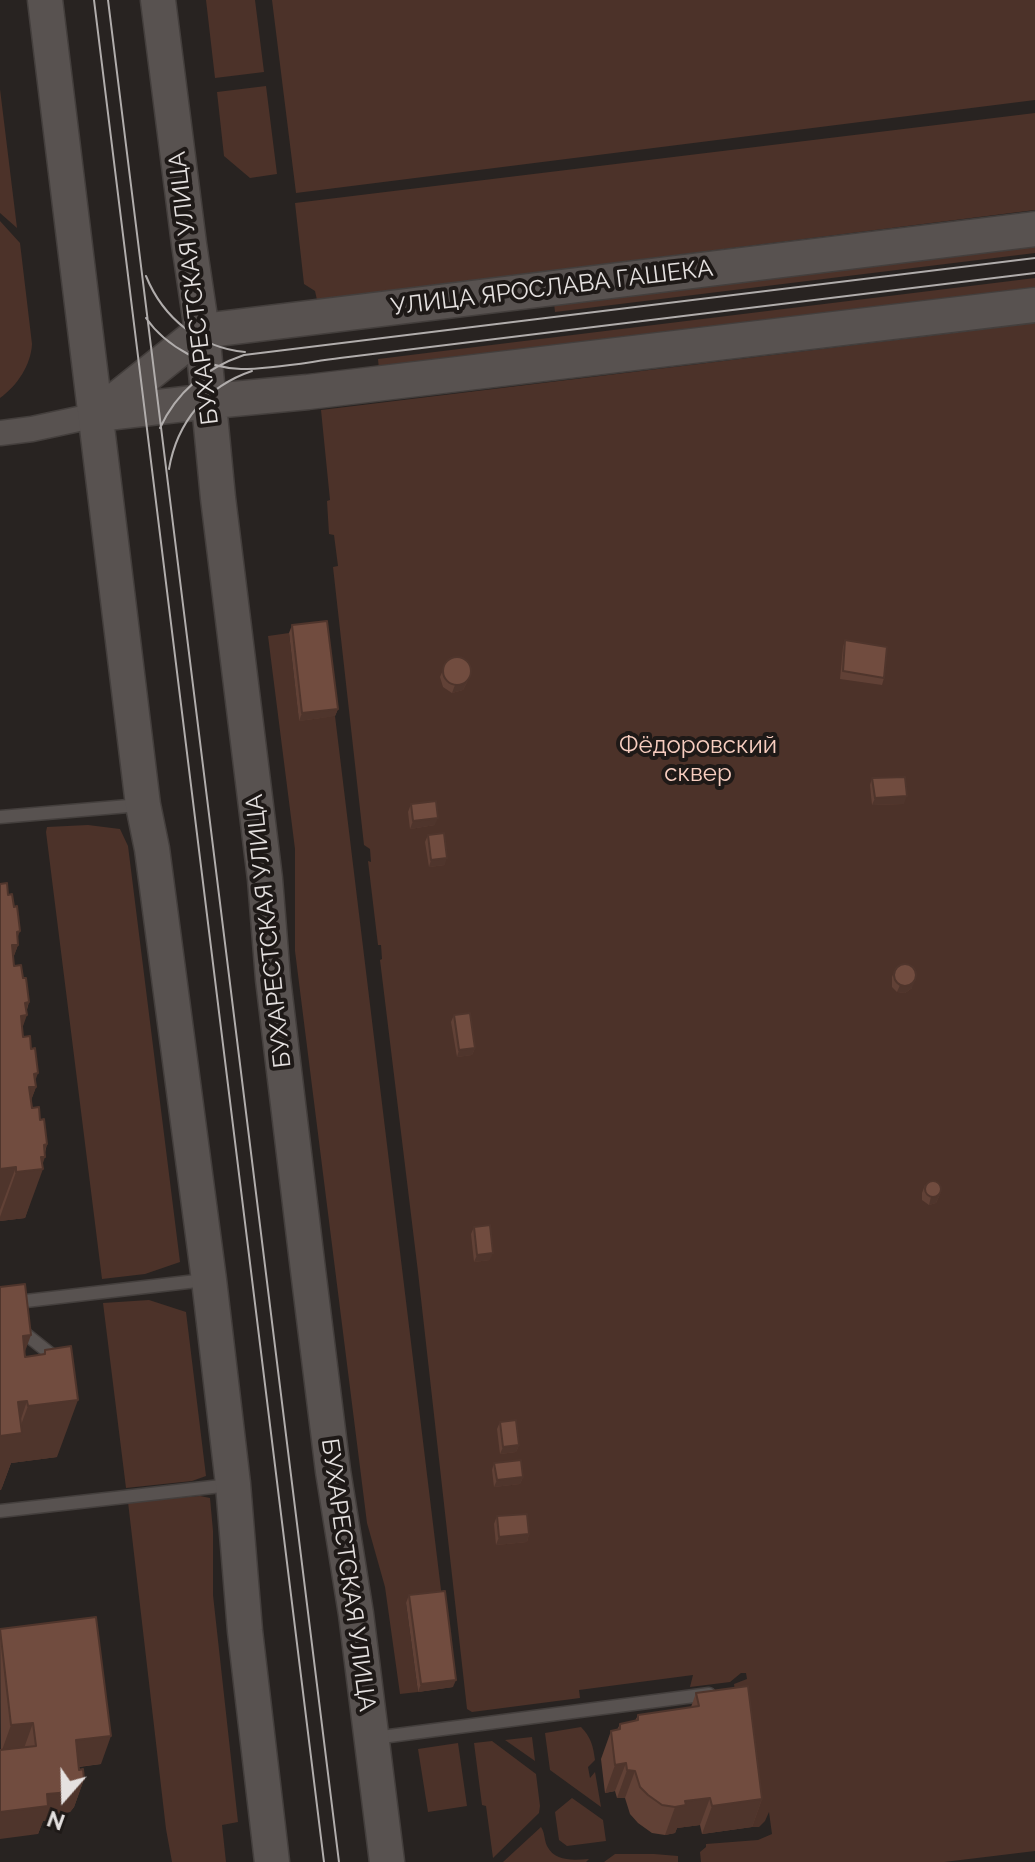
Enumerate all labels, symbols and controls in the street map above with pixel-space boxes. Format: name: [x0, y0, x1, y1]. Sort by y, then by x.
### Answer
street label: БУХАРЕСТСКАЯ УЛИЦА: [163, 150, 225, 426]
street label: УЛИЦА ЯРОСЛАВА ГАШЕКА: [389, 254, 715, 322]
park label: Фёдоровский сквер: [619, 732, 777, 788]
street label: БУХАРЕСТСКАЯ УЛИЦА: [240, 793, 298, 1069]
street label: БУХАРЕСТСКАЯ УЛИЦА: [315, 1437, 381, 1713]
north arrow: [24, 1758, 104, 1838]
text: N: [43, 1805, 68, 1836]

